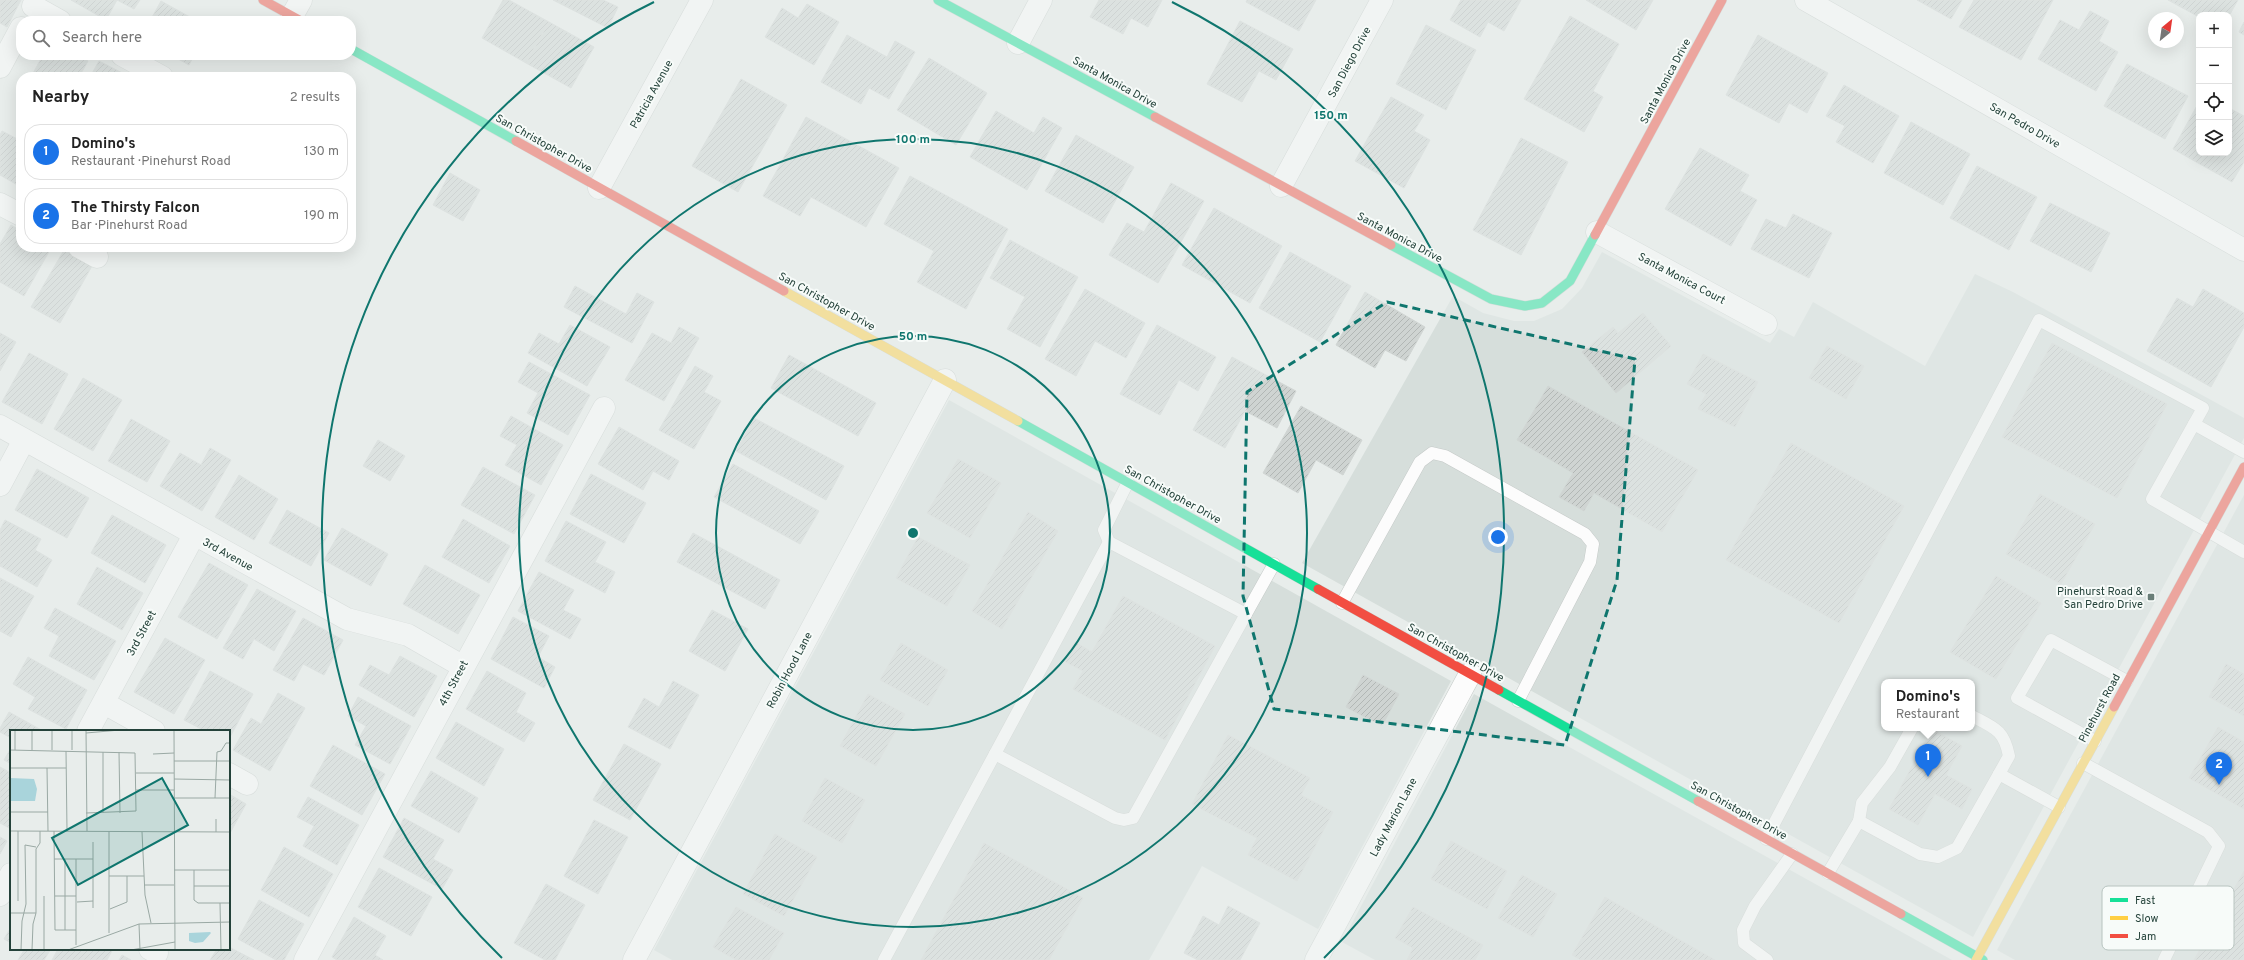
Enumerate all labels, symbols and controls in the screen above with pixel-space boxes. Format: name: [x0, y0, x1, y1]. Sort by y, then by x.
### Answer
north arrow: [2148, 12, 2184, 48]
map controls: [2196, 12, 2232, 156]
button: +: [2196, 12, 2232, 48]
search box: [16, 16, 356, 60]
street label: San Diego Drive: [1325, 24, 1375, 100]
icon: search: [30, 27, 52, 49]
text: Search here: [62, 29, 142, 48]
street label: Santa Monica Drive: [1637, 36, 1694, 127]
button: −: [2196, 48, 2232, 84]
street label: Santa Monica Drive: [1070, 54, 1159, 112]
street label: Patricia Avenue: [627, 58, 676, 131]
button: locate: [2196, 84, 2232, 120]
text: Nearby: [32, 87, 89, 109]
text: 2 results: [290, 90, 340, 106]
street label: San Pedro Drive: [1987, 100, 2062, 152]
text: 150 m: [1314, 108, 1348, 124]
street label: San Christopher Drive: [493, 111, 594, 176]
button: layers: [2196, 120, 2232, 156]
text: 100 m: [896, 132, 930, 148]
text: Domino's: [71, 135, 136, 154]
text: 1: [43, 144, 49, 160]
text: 130 m: [304, 144, 339, 160]
text: Restaurant · Pinehurst Road: [71, 154, 231, 170]
text: The Thirsty Falcon: [71, 199, 200, 218]
text: 2: [42, 208, 50, 224]
text: 190 m: [304, 208, 339, 224]
street label: Santa Monica Drive: [1354, 209, 1445, 266]
text: Bar · Pinehurst Road: [71, 218, 188, 234]
street label: Santa Monica Court: [1635, 250, 1728, 308]
street label: San Christopher Drive: [776, 269, 877, 334]
text: 50 m: [899, 329, 927, 345]
street label: San Christopher Drive: [1122, 462, 1223, 527]
centre of rings: [906, 526, 920, 540]
your location: [1488, 527, 1508, 547]
street label: 3rd Avenue: [200, 535, 255, 575]
place label: Pinehurst Road & San Pedro Drive: [2057, 585, 2144, 612]
marker: Pinehurst Road & San Pedro Drive: [2146, 592, 2156, 602]
street label: 3rd Street: [124, 608, 160, 659]
street label: San Christopher Drive: [1405, 620, 1506, 685]
street label: Robin Hood Lane: [764, 630, 816, 711]
street label: 4th Street: [436, 658, 472, 709]
street label: Pinehurst Road: [2076, 672, 2124, 745]
popup: [1881, 679, 1975, 731]
text: Domino's: [1896, 688, 1960, 707]
text: Restaurant: [1896, 707, 1960, 723]
inset map: [10, 730, 230, 950]
pin: 1: [1915, 744, 1941, 777]
pin: 2: [2206, 752, 2232, 785]
street label: Lady Marion Lane: [1367, 776, 1421, 859]
street label: San Christopher Drive: [1688, 778, 1789, 843]
legend: [2102, 886, 2234, 950]
text: Fast: [2135, 894, 2155, 908]
text: Slow: [2135, 912, 2158, 926]
text: Jam: [2135, 930, 2156, 944]

